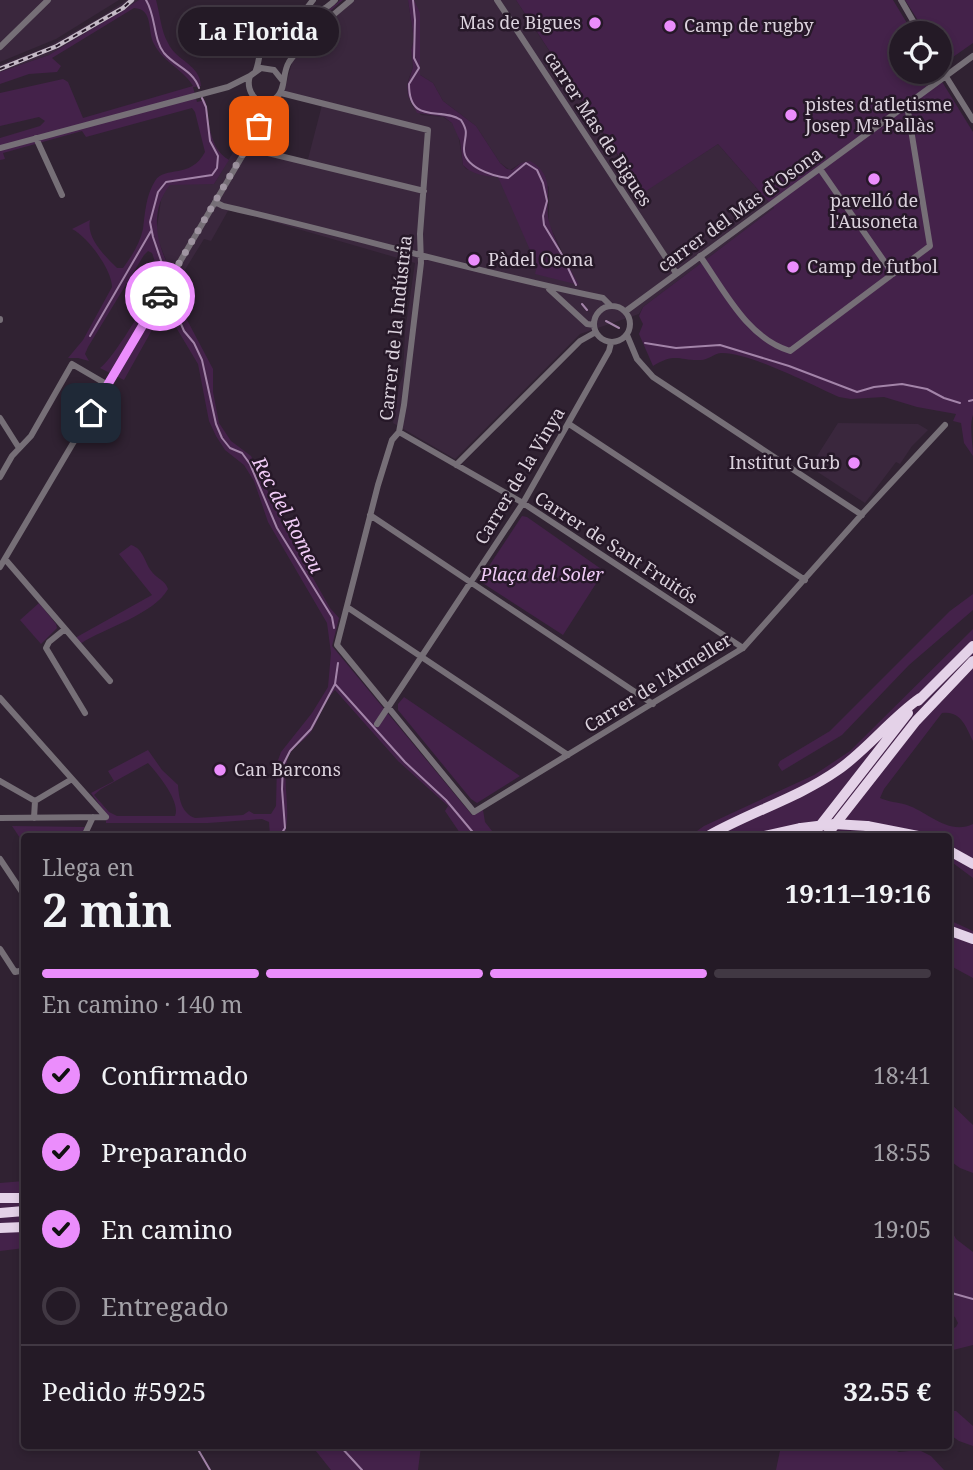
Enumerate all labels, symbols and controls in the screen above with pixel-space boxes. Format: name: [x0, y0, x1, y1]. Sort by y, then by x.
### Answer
callout: La Florida: [178, 7, 340, 56]
place label: Mas de Bigues: [459, 10, 581, 34]
place label: Camp de rugby: [684, 13, 815, 37]
text: La Florida: [198, 15, 319, 47]
marker: Mas de Bigues: [587, 15, 603, 31]
marker: Camp de rugby: [662, 18, 678, 34]
map controls: [889, 21, 952, 84]
button: locate: [889, 21, 952, 84]
street label: carrer Mas de Bigues: [540, 46, 658, 211]
place label: pistes d'atletisme Josep Mª Pallàs: [804, 92, 952, 137]
pin: [229, 96, 289, 156]
icon: bag: [240, 107, 278, 145]
marker: pistes d'atletisme Josep Mª Pallàs: [783, 107, 799, 123]
street label: carrer del Mas d'Osona: [652, 141, 827, 277]
marker: pavelló de l'Ausoneta: [866, 171, 882, 187]
place label: pavelló de l'Ausoneta: [830, 188, 918, 233]
street label: Carrer de la Indústria: [373, 234, 417, 422]
place label: Pàdel Osona: [488, 247, 594, 271]
marker: Pàdel Osona: [466, 252, 482, 268]
place label: Camp de futbol: [807, 254, 938, 278]
marker: Camp de futbol: [785, 259, 801, 275]
courier: [125, 261, 195, 331]
icon: car: [141, 277, 179, 315]
pin: [61, 383, 121, 443]
icon: home: [72, 394, 110, 432]
street label: Carrer de la Vinya: [469, 402, 570, 549]
place label: Institut Gurb: [729, 450, 840, 474]
water label: Rec del Romeu: [246, 451, 330, 578]
marker: Institut Gurb: [846, 455, 862, 471]
street label: Carrer de Sant Fruitós: [530, 485, 703, 609]
park label: Plaça del Soler: [479, 562, 604, 586]
street label: Carrer de l'Atmeller: [579, 627, 736, 737]
place label: Can Barcons: [234, 757, 341, 781]
marker: Can Barcons: [212, 762, 228, 778]
text: Llega en: [42, 851, 134, 883]
text: 19:11–19:16: [785, 875, 931, 911]
text: 2 min: [42, 878, 172, 940]
text: En camino · 140 m: [42, 988, 243, 1020]
icon: check: [42, 1056, 80, 1094]
text: Confirmado: [101, 1057, 248, 1093]
text: 18:41: [873, 1059, 931, 1091]
icon: check: [42, 1133, 80, 1171]
text: Preparando: [101, 1134, 248, 1170]
text: 18:55: [873, 1136, 931, 1168]
icon: check: [42, 1210, 80, 1248]
text: En camino: [101, 1211, 233, 1247]
text: 19:05: [873, 1213, 931, 1245]
text: Entregado: [101, 1288, 229, 1324]
text: Pedido #5925: [42, 1373, 206, 1409]
text: 32.55 €: [843, 1373, 931, 1409]

